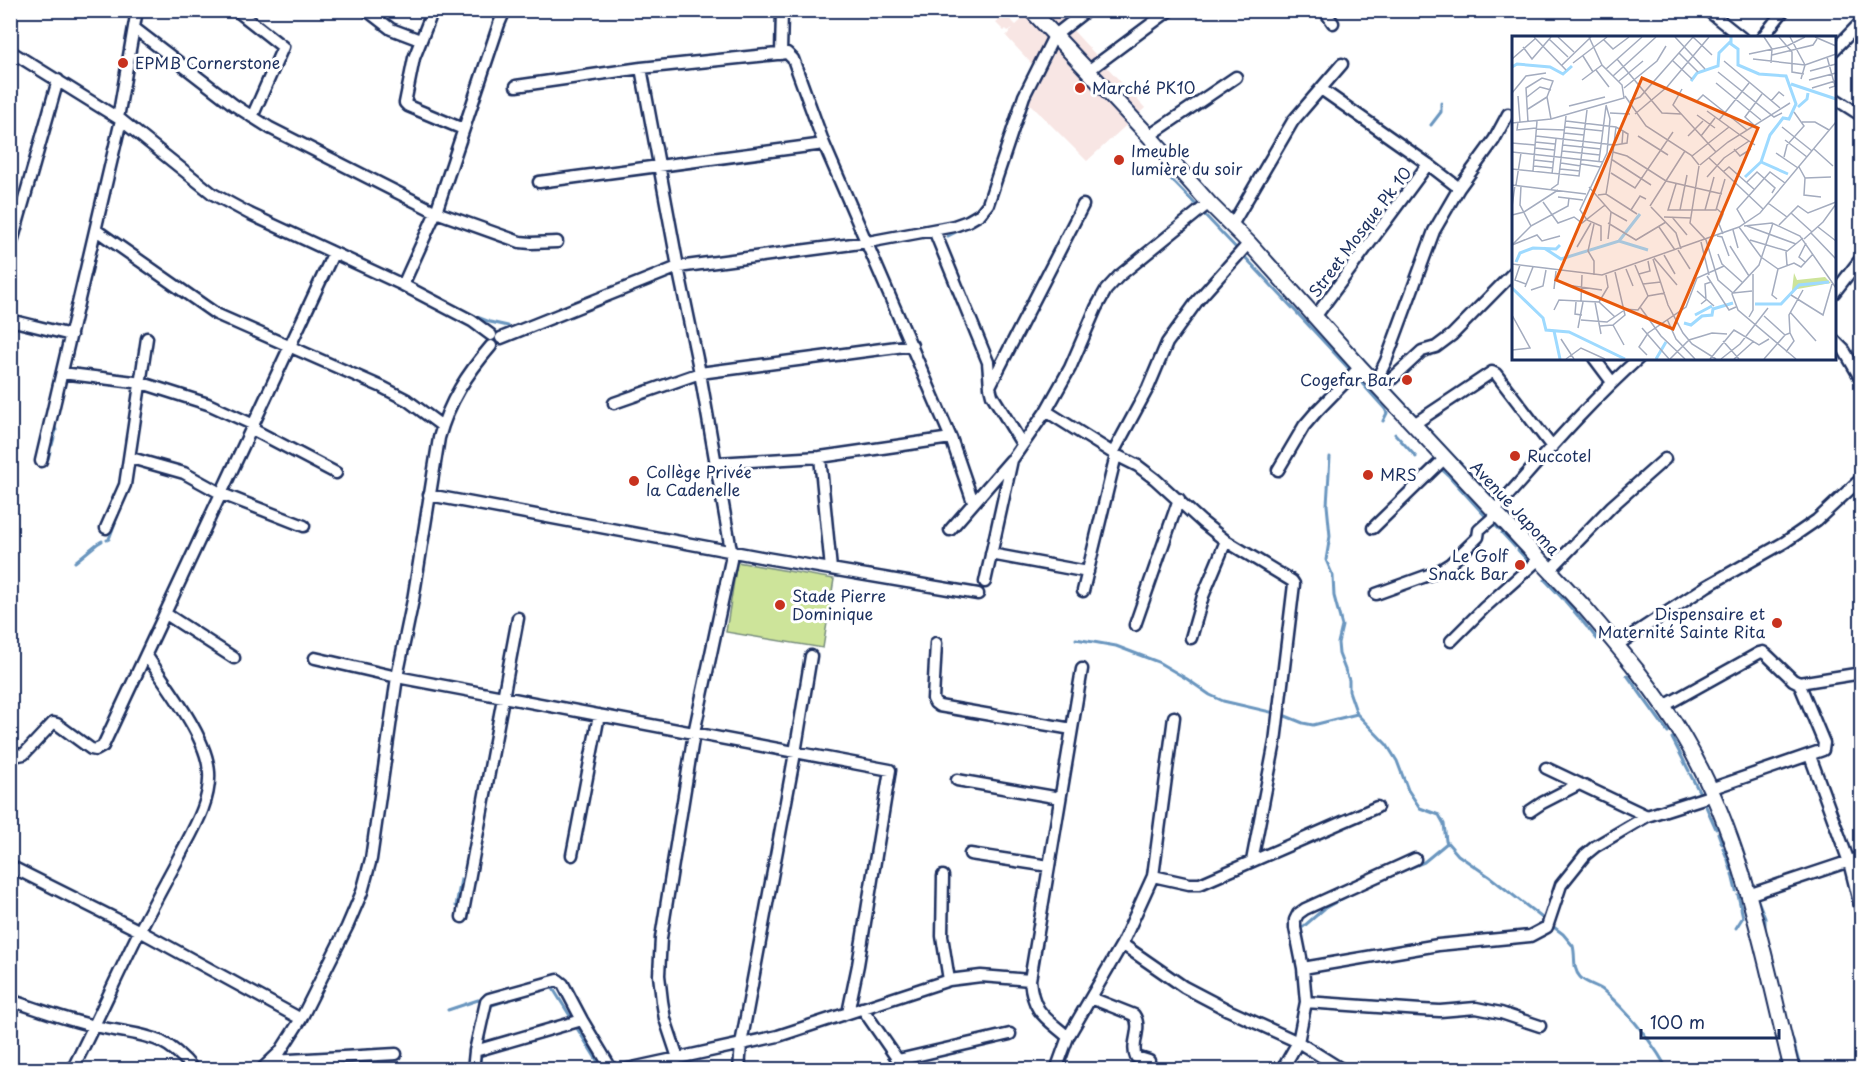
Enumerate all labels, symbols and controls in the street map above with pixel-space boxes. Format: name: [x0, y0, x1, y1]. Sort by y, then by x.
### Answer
inset map: [1512, 36, 1836, 360]
place label: EPMB Cornerstone: [135, 50, 280, 74]
marker: EPMB Cornerstone: [116, 56, 130, 70]
place label: Marché PK10: [1092, 75, 1195, 99]
marker: Marché PK10: [1073, 81, 1087, 95]
place label: Imeuble lumière du soir: [1131, 138, 1243, 180]
marker: Imeuble lumière du soir: [1112, 153, 1126, 167]
street label: Street Mosque Pk 10: [1302, 161, 1416, 302]
place label: Cogefar Bar: [1300, 367, 1396, 391]
marker: Cogefar Bar: [1400, 373, 1414, 387]
place label: Ruccotel: [1527, 443, 1591, 467]
marker: Ruccotel: [1508, 449, 1522, 463]
street label: Avenue Japoma: [1466, 455, 1566, 560]
place label: Collège Privée la Cadenelle: [646, 459, 752, 501]
place label: MRS: [1380, 462, 1417, 486]
marker: MRS: [1361, 468, 1375, 482]
marker: Collège Privée la Cadenelle: [627, 474, 641, 488]
place label: Le Golf Snack Bar: [1428, 543, 1510, 585]
marker: Le Golf Snack Bar: [1513, 558, 1527, 572]
place label: Stade Pierre Dominique: [792, 583, 886, 625]
marker: Stade Pierre Dominique: [773, 598, 787, 612]
place label: Dispensaire et Maternité Sainte Rita: [1598, 601, 1765, 643]
marker: Dispensaire et Maternité Sainte Rita: [1770, 616, 1784, 630]
scale bar: [1641, 1002, 1779, 1040]
text: 100 m: [1650, 1008, 1705, 1035]

